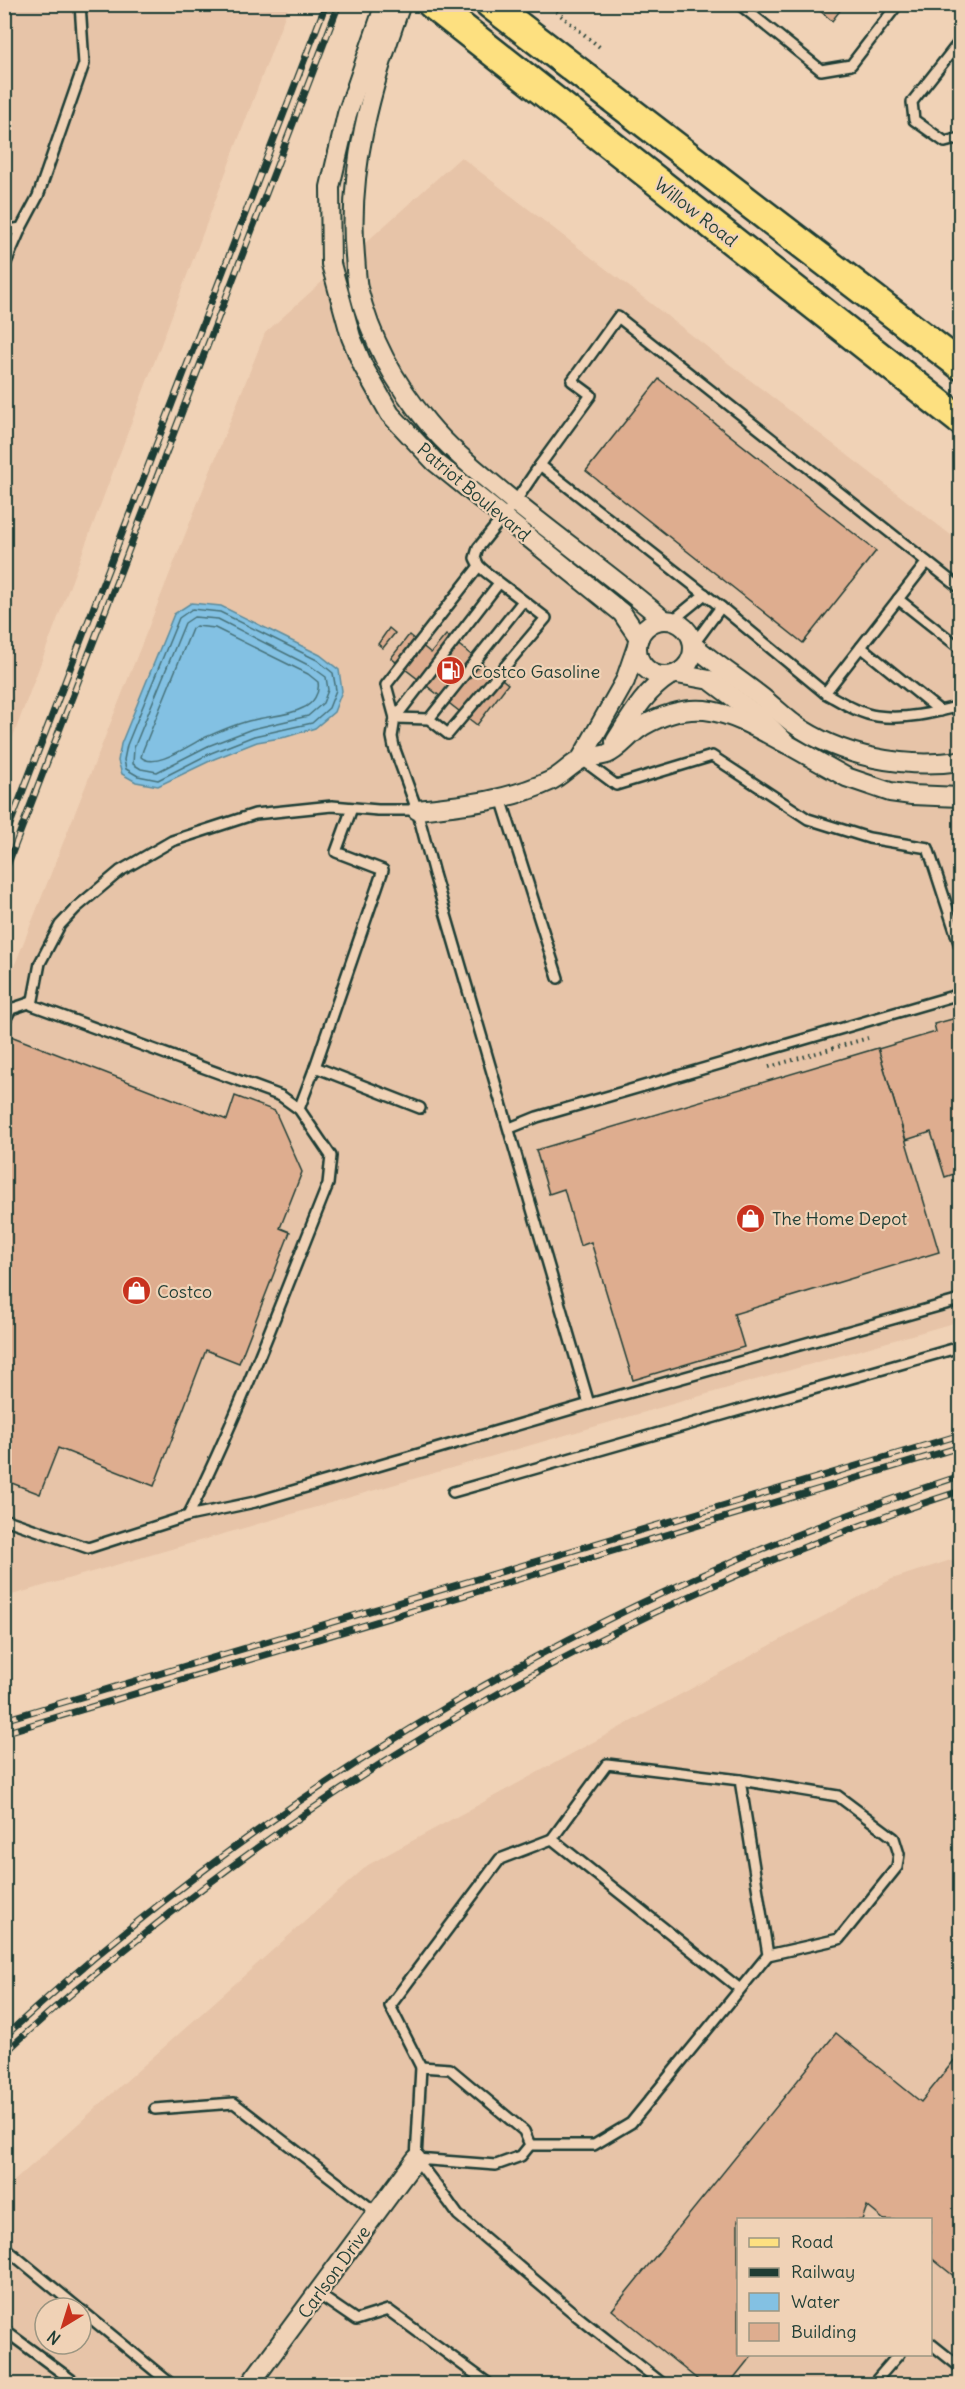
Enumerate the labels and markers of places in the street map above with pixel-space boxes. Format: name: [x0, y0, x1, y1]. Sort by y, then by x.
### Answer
fuel station icon: Costco Gasoline: [434, 655, 466, 687]
place label: Costco Gasoline: [471, 660, 600, 683]
shop icon: The Home Depot: [735, 1202, 767, 1234]
place label: The Home Depot: [772, 1207, 907, 1230]
shop icon: Costco: [120, 1275, 152, 1307]
place label: Costco: [157, 1280, 212, 1303]

